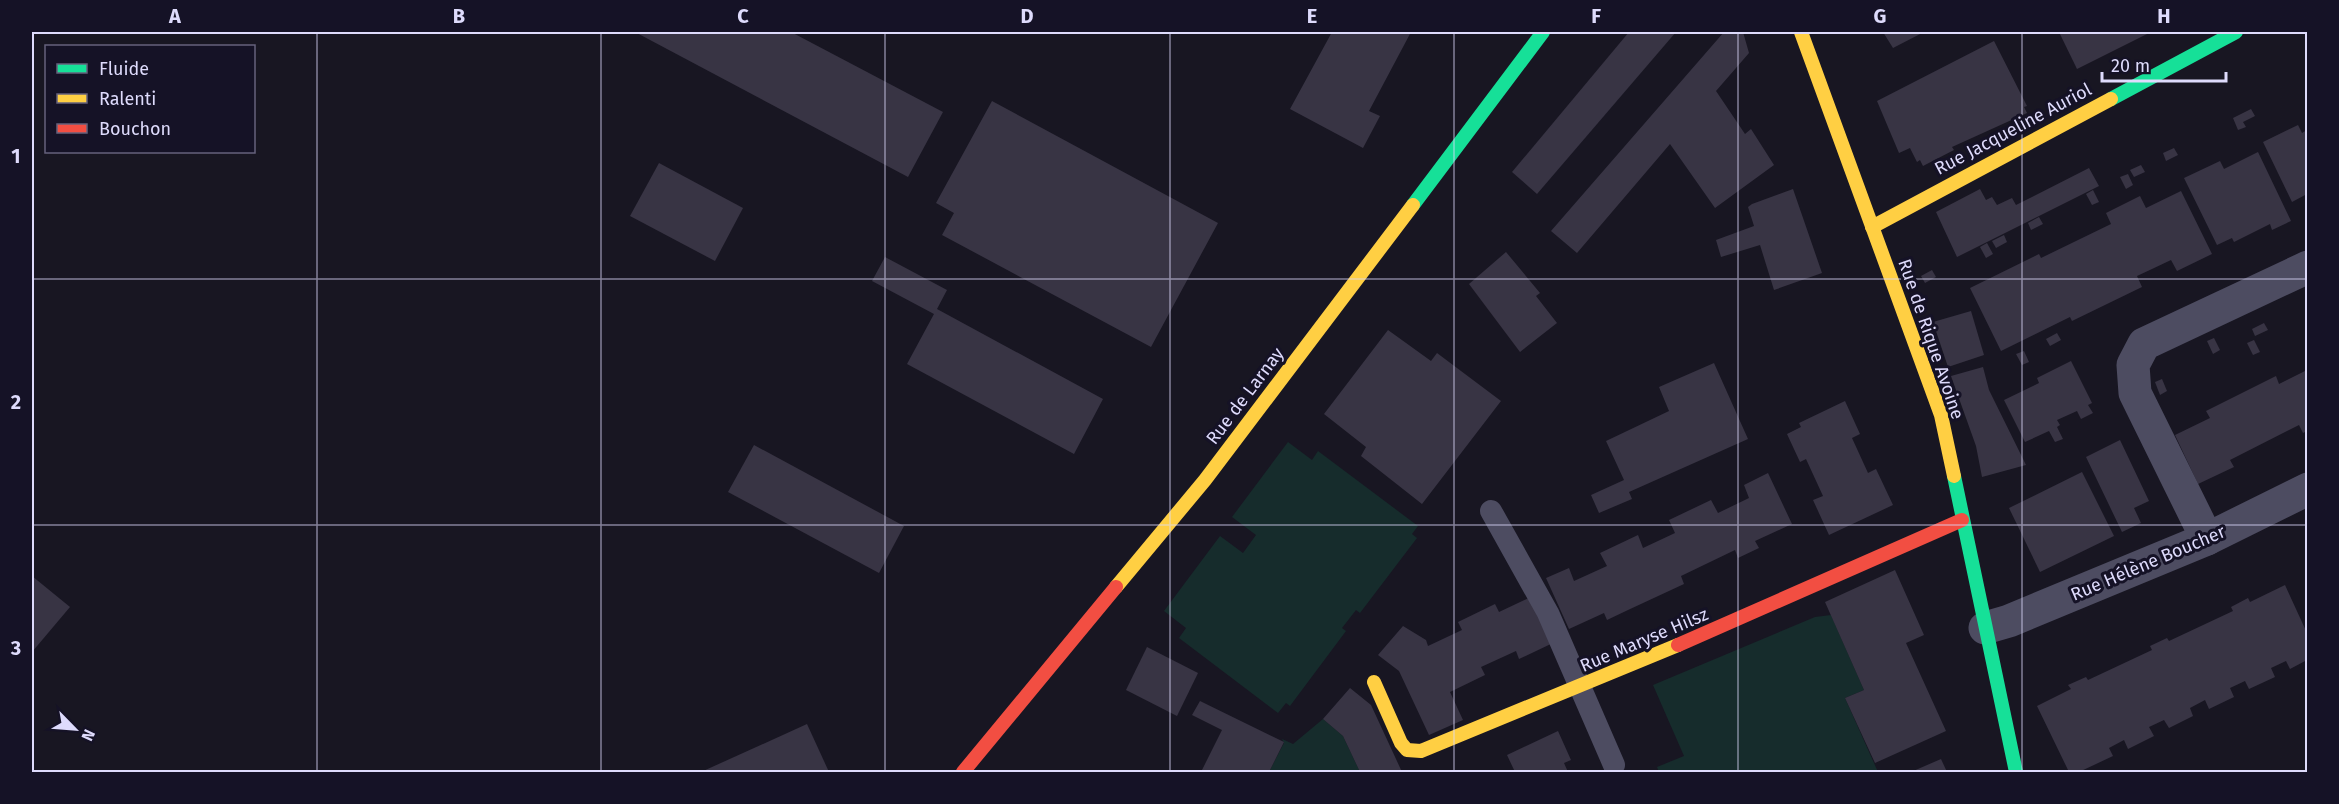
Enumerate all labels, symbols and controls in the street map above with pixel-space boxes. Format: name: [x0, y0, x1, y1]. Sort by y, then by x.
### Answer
text: A: [168, 4, 182, 28]
text: B: [453, 4, 465, 28]
text: C: [737, 4, 749, 28]
text: D: [1020, 4, 1034, 28]
text: E: [1307, 4, 1317, 28]
text: F: [1591, 4, 1601, 28]
text: G: [1874, 4, 1886, 28]
text: H: [2157, 4, 2171, 28]
legend: [45, 45, 255, 153]
scale bar: [2102, 45, 2226, 83]
text: 20 m: [2111, 55, 2150, 77]
text: Fluide: [99, 58, 149, 80]
street label: Rue Jacqueline Auriol: [1931, 78, 2095, 180]
text: Ralenti: [99, 88, 156, 110]
text: Bouchon: [99, 118, 171, 140]
text: 1: [11, 144, 21, 168]
street label: Rue de Rique Avoine: [1893, 256, 1969, 422]
street label: Rue de Larnay: [1201, 343, 1289, 449]
text: 2: [11, 390, 21, 414]
street label: Rue Hélène Boucher: [2067, 520, 2229, 606]
street label: Rue Maryse Hilsz: [1577, 603, 1712, 677]
text: 3: [10, 636, 21, 660]
north arrow: [45, 699, 105, 759]
text: N: [77, 726, 99, 744]

